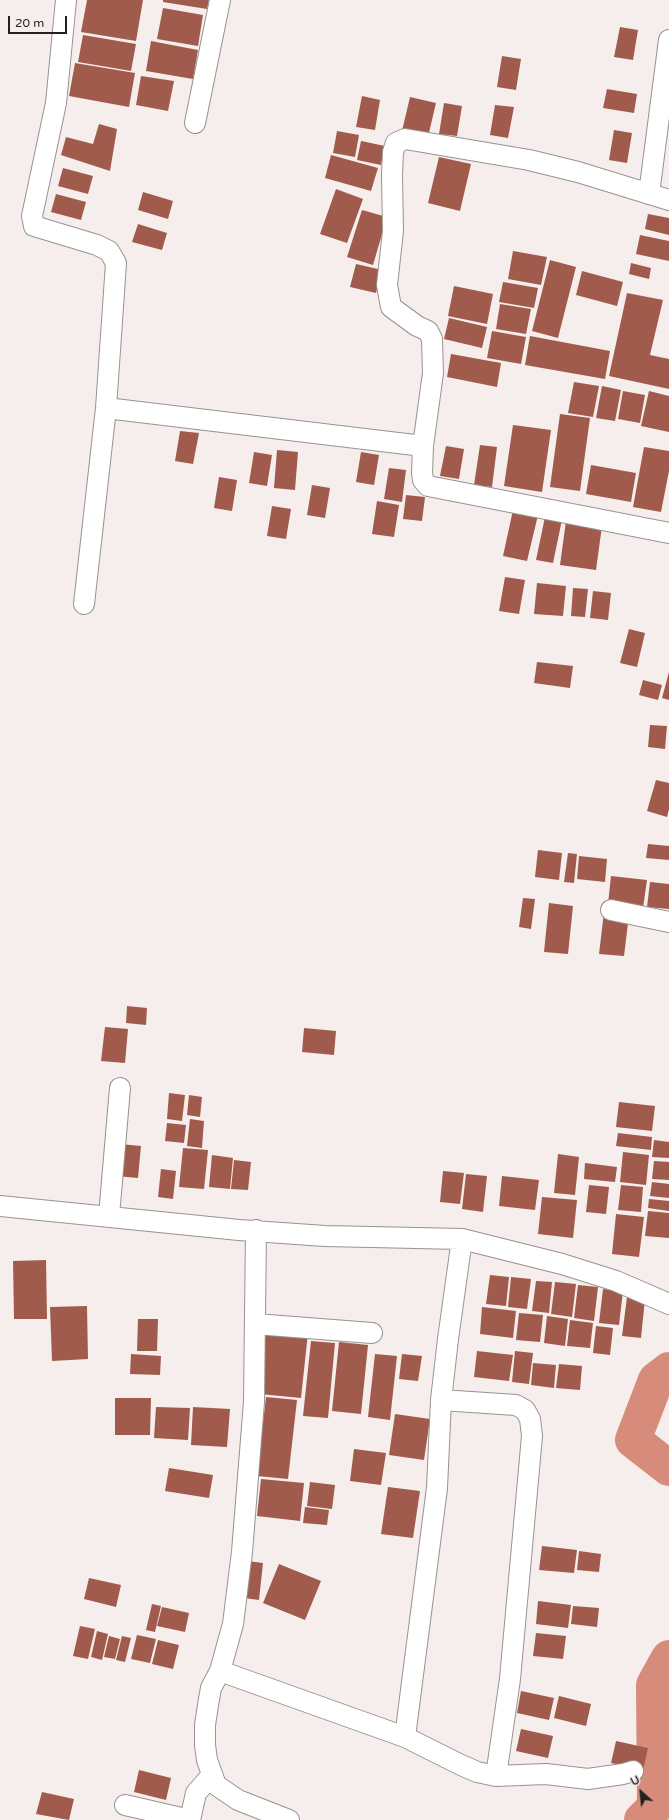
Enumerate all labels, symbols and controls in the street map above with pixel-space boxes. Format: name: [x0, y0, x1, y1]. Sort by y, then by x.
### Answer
scale bar: [10, 8, 69, 34]
text: 20 m: [15, 16, 44, 30]
north arrow: [621, 1772, 661, 1812]
text: U: [629, 1773, 642, 1789]

